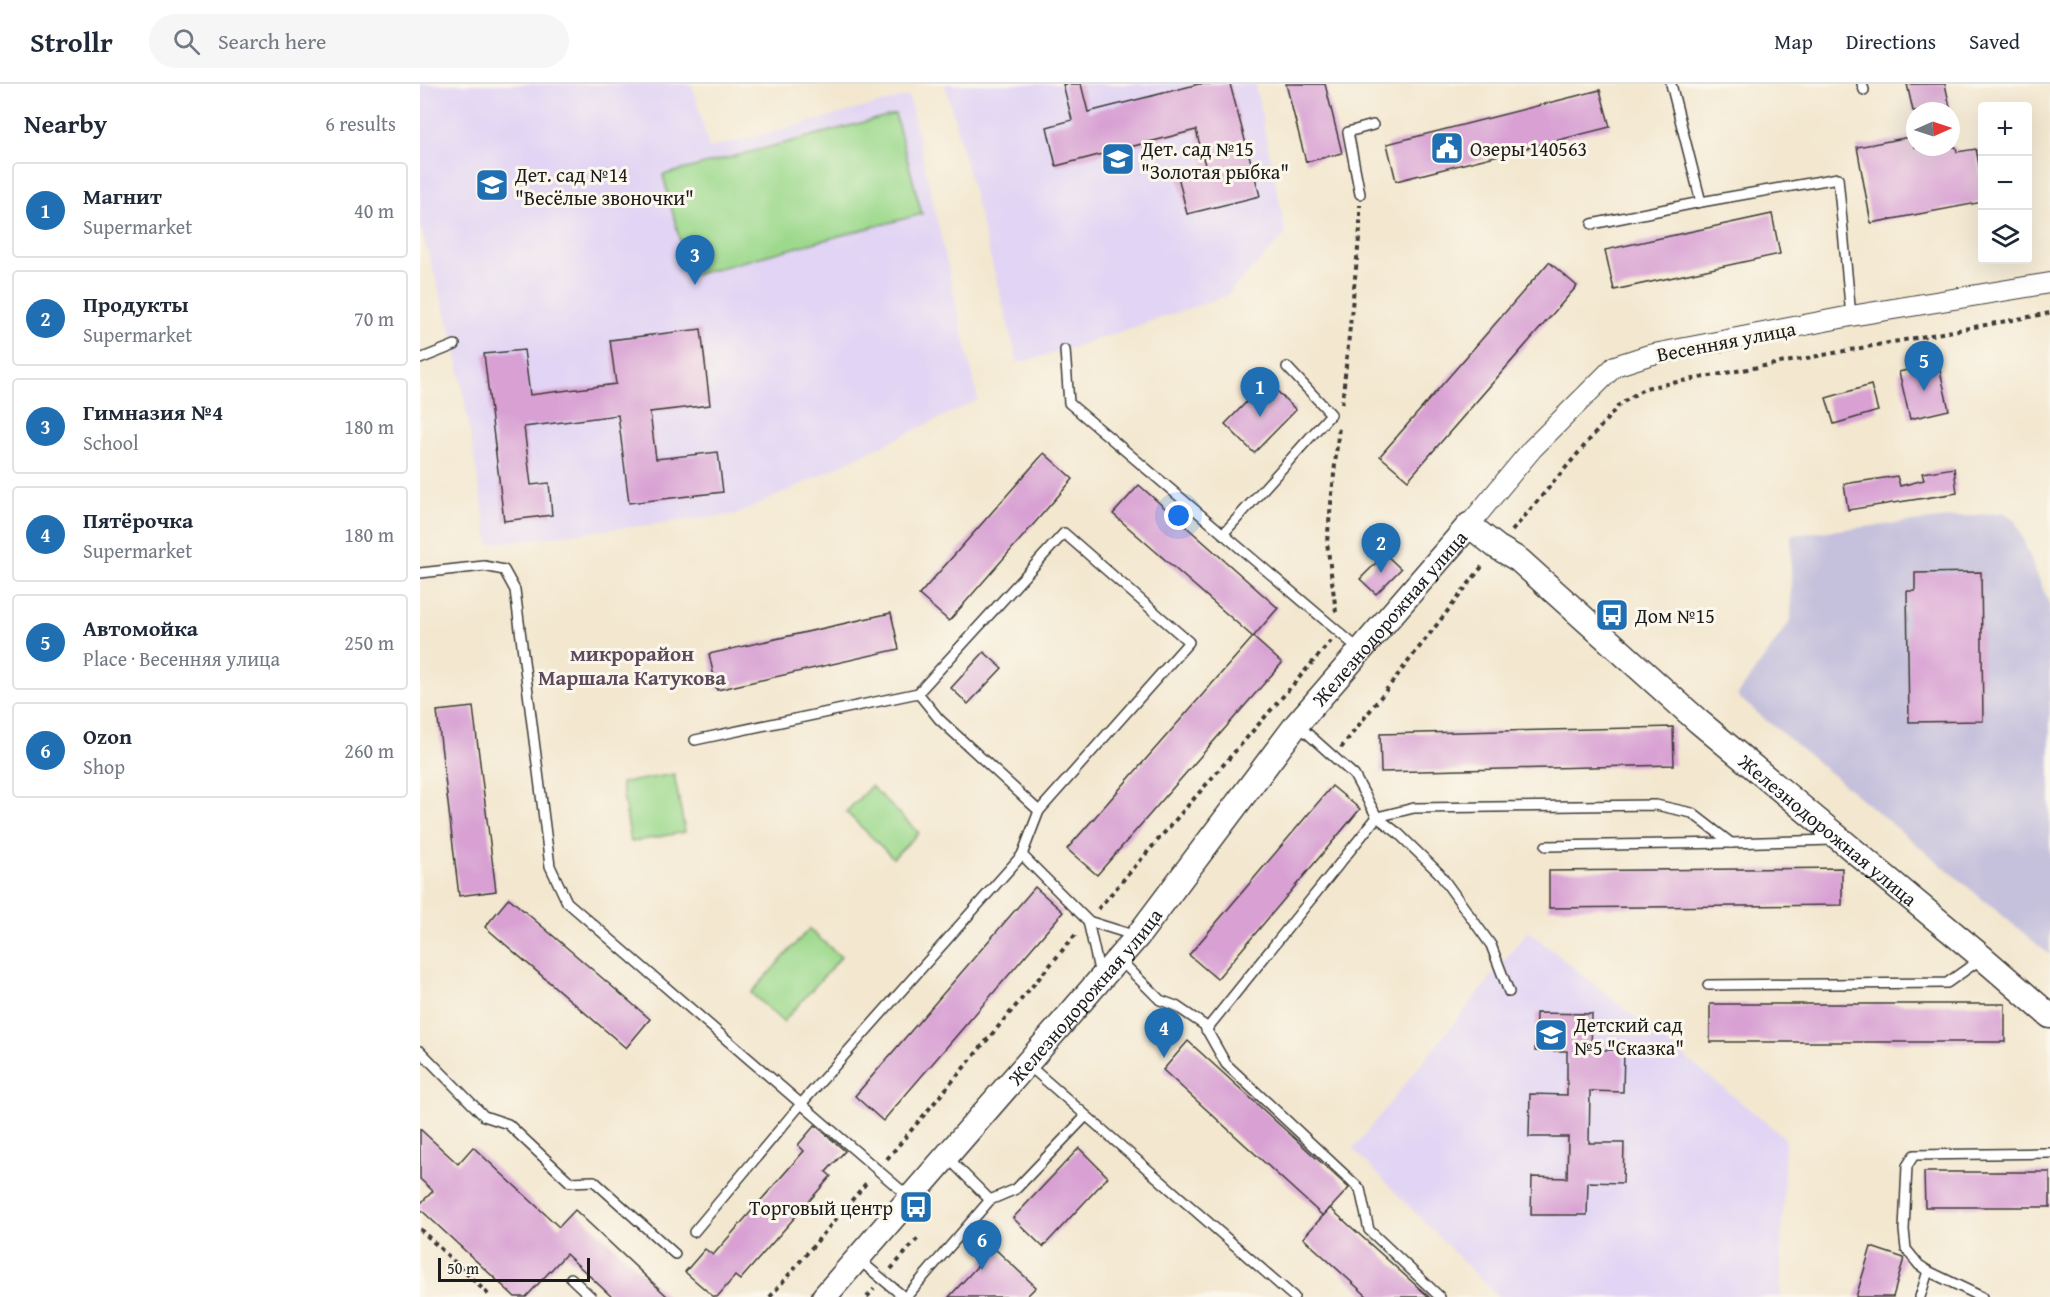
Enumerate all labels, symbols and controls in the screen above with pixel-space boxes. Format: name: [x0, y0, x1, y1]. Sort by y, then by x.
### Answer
search box: [149, 14, 569, 68]
text: Strollr: [30, 21, 113, 62]
icon: search: [170, 25, 203, 58]
text: Search here: [218, 25, 326, 57]
text: Map: [1774, 26, 1813, 57]
text: Directions: [1846, 26, 1936, 57]
text: Saved: [1969, 26, 2020, 57]
north arrow: [1906, 102, 1960, 156]
map controls: [1978, 102, 2032, 264]
button: +: [1978, 102, 2032, 156]
text: Nearby: [24, 104, 107, 143]
text: 6 results: [325, 109, 396, 138]
public building icon: Озеры 140563: [1429, 130, 1465, 166]
place label: Дет. сад №15 "Золотая рыбка": [1140, 134, 1289, 186]
place label: Озеры 140563: [1470, 134, 1587, 163]
school or university icon: Дет. сад №15 "Золотая рыбка": [1100, 141, 1136, 177]
button: −: [1978, 156, 2032, 210]
place label: Дет. сад №14 "Весёлые звоночки": [514, 160, 694, 212]
school or university icon: Дет. сад №14 "Весёлые звоночки": [474, 167, 510, 203]
text: Магнит: [83, 180, 162, 212]
text: 1: [40, 196, 51, 225]
text: 40 m: [354, 196, 394, 225]
button: layers: [1978, 210, 2032, 264]
text: Supermarket: [83, 212, 192, 241]
pin: 3: [676, 236, 714, 285]
text: Продукты: [83, 288, 189, 320]
text: 2: [40, 304, 51, 333]
text: 70 m: [354, 304, 394, 333]
street label: Весенняя улица: [1654, 313, 1798, 369]
text: Supermarket: [83, 320, 192, 349]
pin: 5: [1904, 342, 1944, 391]
pin: 1: [1240, 368, 1280, 417]
text: Гимназия №4: [83, 396, 223, 428]
text: 3: [40, 412, 51, 441]
text: 180 m: [344, 412, 394, 441]
text: School: [83, 428, 139, 457]
your location: [1164, 501, 1193, 530]
text: Пятёрочка: [83, 504, 193, 536]
text: 4: [40, 520, 51, 549]
text: 180 m: [344, 520, 394, 549]
street label: Железнодорожная улица: [1304, 523, 1474, 713]
pin: 2: [1362, 524, 1400, 573]
text: Supermarket: [83, 536, 192, 565]
bus stop icon: Дом №15: [1594, 597, 1630, 633]
place label: Дом №15: [1634, 601, 1715, 630]
text: Автомойка: [83, 612, 198, 644]
text: 5: [40, 628, 51, 657]
text: 250 m: [344, 628, 394, 657]
district label: микрорайон Маршала Катукова: [538, 638, 726, 693]
text: Place · Весенняя улица: [83, 644, 280, 673]
text: Ozon: [83, 720, 132, 752]
text: 6: [40, 736, 51, 765]
text: 260 m: [344, 736, 394, 765]
street label: Железнодорожная улица: [1732, 746, 1924, 913]
text: Shop: [83, 752, 125, 781]
street label: Железнодорожная улица: [1000, 901, 1169, 1092]
pin: 4: [1144, 1008, 1184, 1058]
place label: Детский сад №5 "Сказка": [1573, 1010, 1684, 1062]
school or university icon: Детский сад №5 "Сказка": [1533, 1017, 1569, 1053]
bus stop icon: Торговый центр: [898, 1189, 934, 1225]
place label: Торговый центр: [749, 1193, 893, 1222]
pin: 6: [962, 1220, 1002, 1270]
scale bar: [438, 1255, 590, 1282]
text: 50 m: [447, 1256, 479, 1280]

